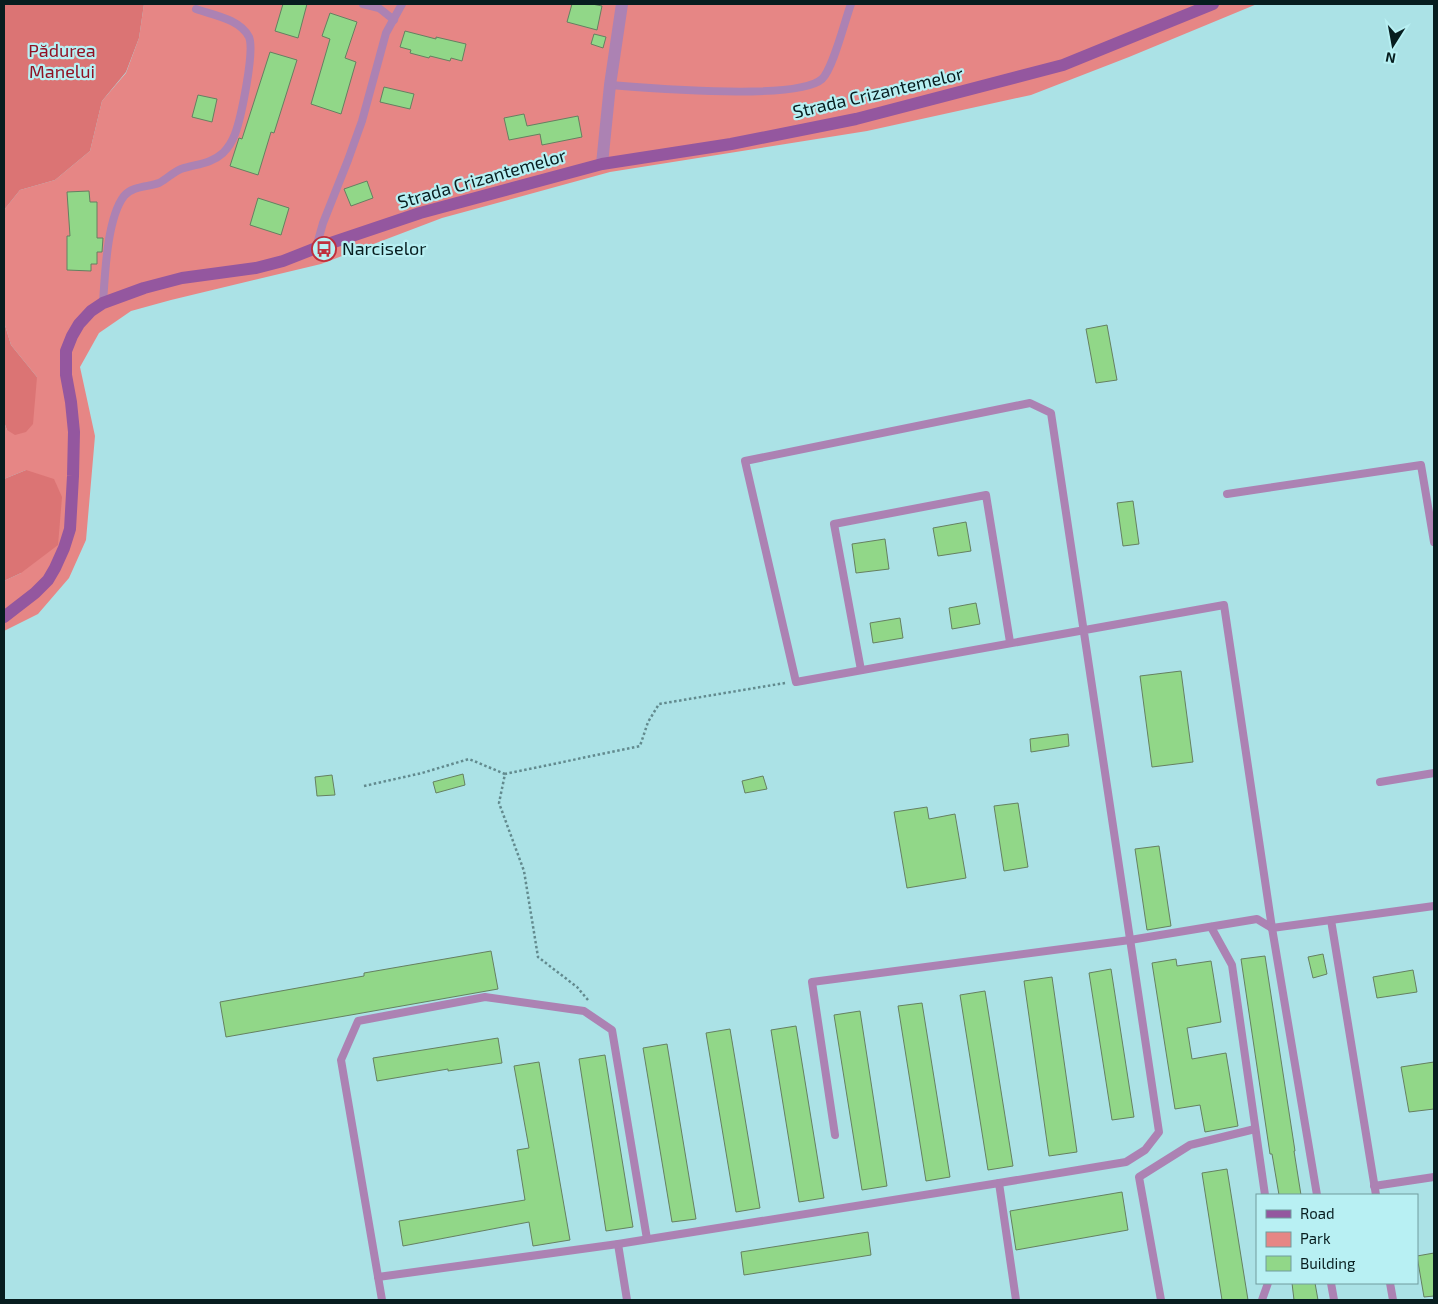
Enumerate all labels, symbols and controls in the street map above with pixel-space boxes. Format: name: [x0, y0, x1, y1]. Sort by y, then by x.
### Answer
north arrow: [1368, 20, 1418, 70]
park label: Pădurea Manelui: [28, 39, 96, 82]
text: N: [1384, 49, 1397, 68]
street label: Strada Crizantemelor: [790, 62, 965, 122]
street label: Strada Crizantemelor: [395, 143, 569, 213]
bus stop icon: Narciselor: [311, 236, 337, 262]
place label: Narciselor: [342, 237, 426, 259]
legend: [1256, 1194, 1418, 1284]
text: Road: [1300, 1204, 1335, 1222]
text: Park: [1300, 1229, 1331, 1247]
text: Building: [1300, 1254, 1356, 1272]

